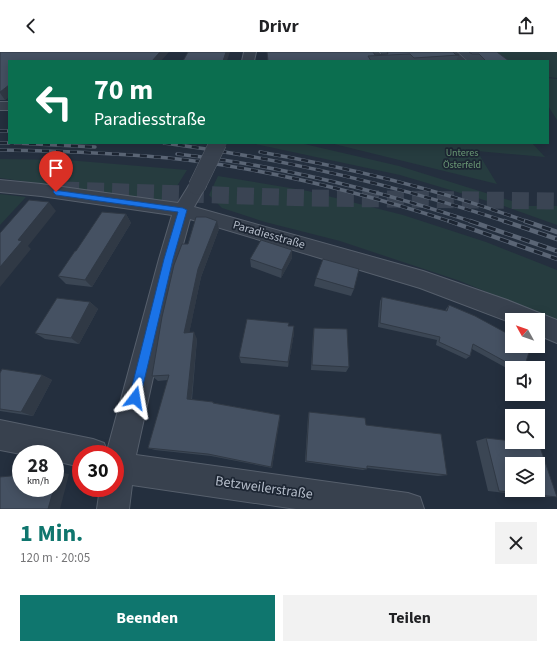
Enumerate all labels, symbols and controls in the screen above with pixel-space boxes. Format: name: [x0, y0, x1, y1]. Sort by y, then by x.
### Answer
text: Drivr: [258, 14, 299, 39]
icon: back: [20, 15, 42, 37]
icon: share: [515, 15, 537, 37]
text: 70 m: [94, 70, 153, 110]
icon: left: [28, 76, 80, 128]
text: Paradiesstraße: [94, 107, 206, 132]
park label: Unteres Österfeld: [443, 146, 481, 172]
pin: [39, 151, 73, 192]
icon: arrive: [45, 157, 67, 179]
street label: Paradiesstraße: [231, 217, 307, 253]
north arrow: [505, 313, 545, 353]
map controls: [505, 313, 545, 497]
button: sound: [505, 361, 545, 401]
position arrow: [114, 377, 156, 419]
button: search: [505, 409, 545, 449]
speed limit sign: 30: [72, 445, 124, 497]
text: 28: [27, 452, 49, 480]
button: layers: [505, 457, 545, 497]
street label: Betzweilerstraße: [214, 471, 314, 505]
text: km/h: [27, 474, 49, 488]
text: 1 Min.: [20, 516, 83, 551]
button: close: [495, 522, 537, 564]
text: 120 m · 20:05: [20, 549, 90, 567]
button: Beenden: [20, 595, 275, 641]
button: Teilen: [283, 595, 537, 641]

